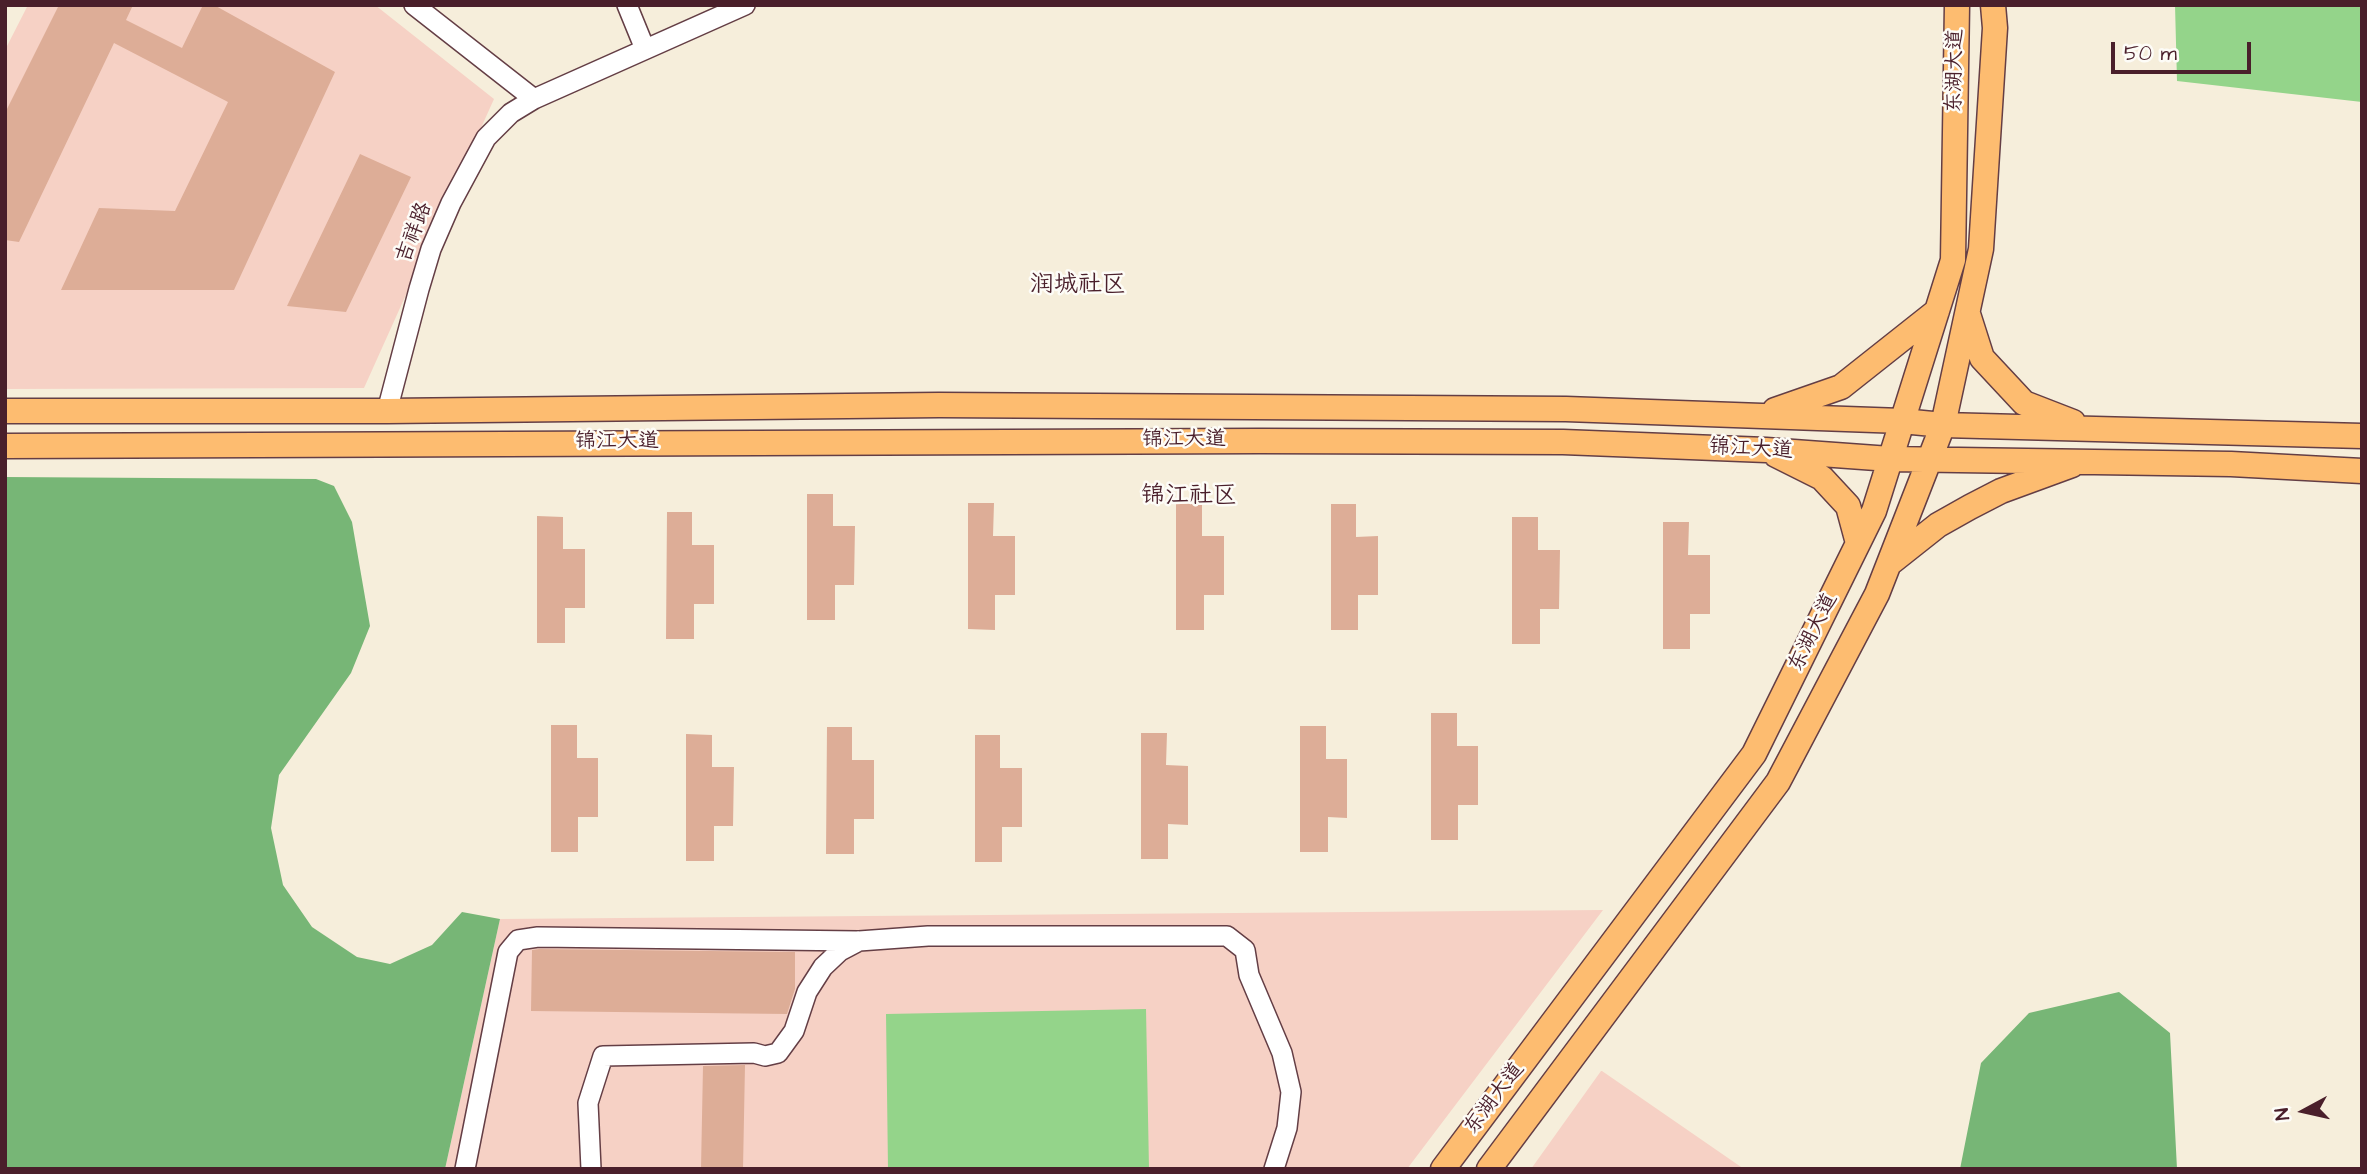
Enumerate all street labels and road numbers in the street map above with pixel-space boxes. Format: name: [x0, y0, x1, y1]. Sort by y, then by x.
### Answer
street label: 东湖大道: [1943, 29, 1969, 113]
street label: 吉祥路: [392, 199, 438, 267]
street label: 锦江大道: [1142, 428, 1226, 454]
street label: 锦江大道: [575, 430, 659, 456]
street label: 锦江大道: [1708, 435, 1794, 465]
street label: 东湖大道: [1784, 590, 1844, 676]
street label: 东湖大道: [1460, 1058, 1530, 1140]

